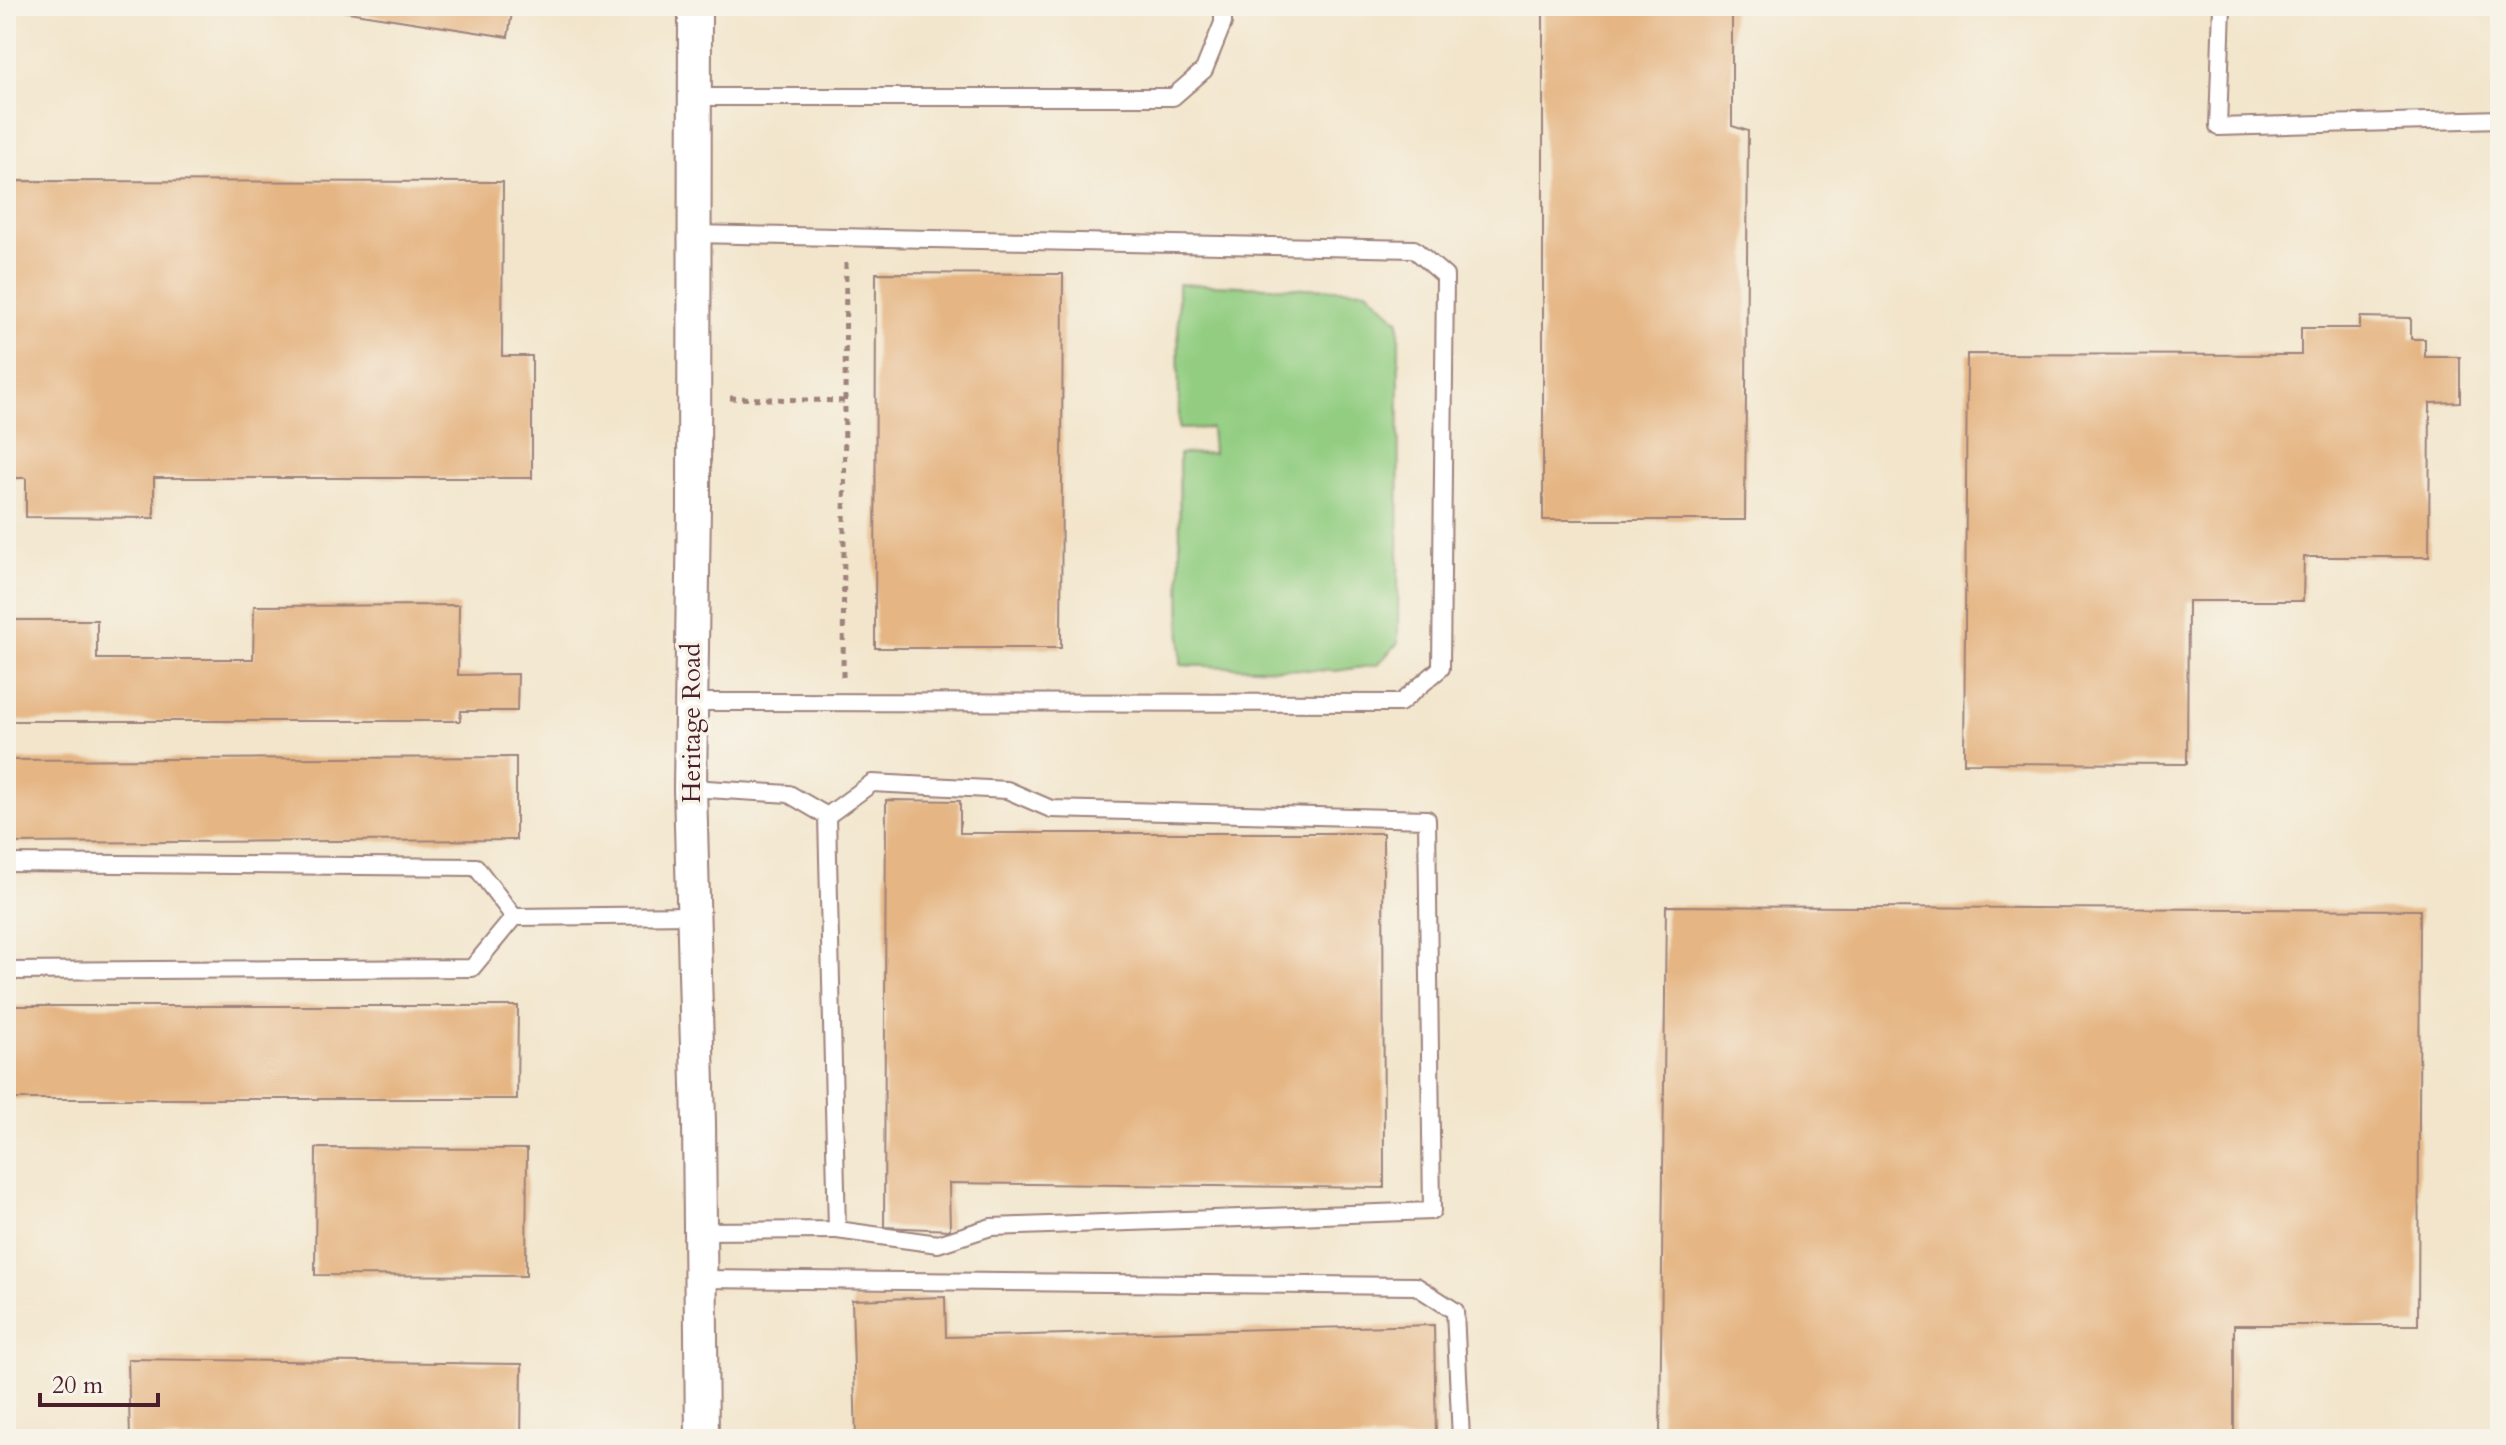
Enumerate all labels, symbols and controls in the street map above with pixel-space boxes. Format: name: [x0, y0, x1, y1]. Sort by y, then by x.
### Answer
street label: Heritage Road: [674, 643, 709, 803]
scale bar: [40, 1357, 158, 1407]
text: 20 m: [52, 1369, 104, 1402]

